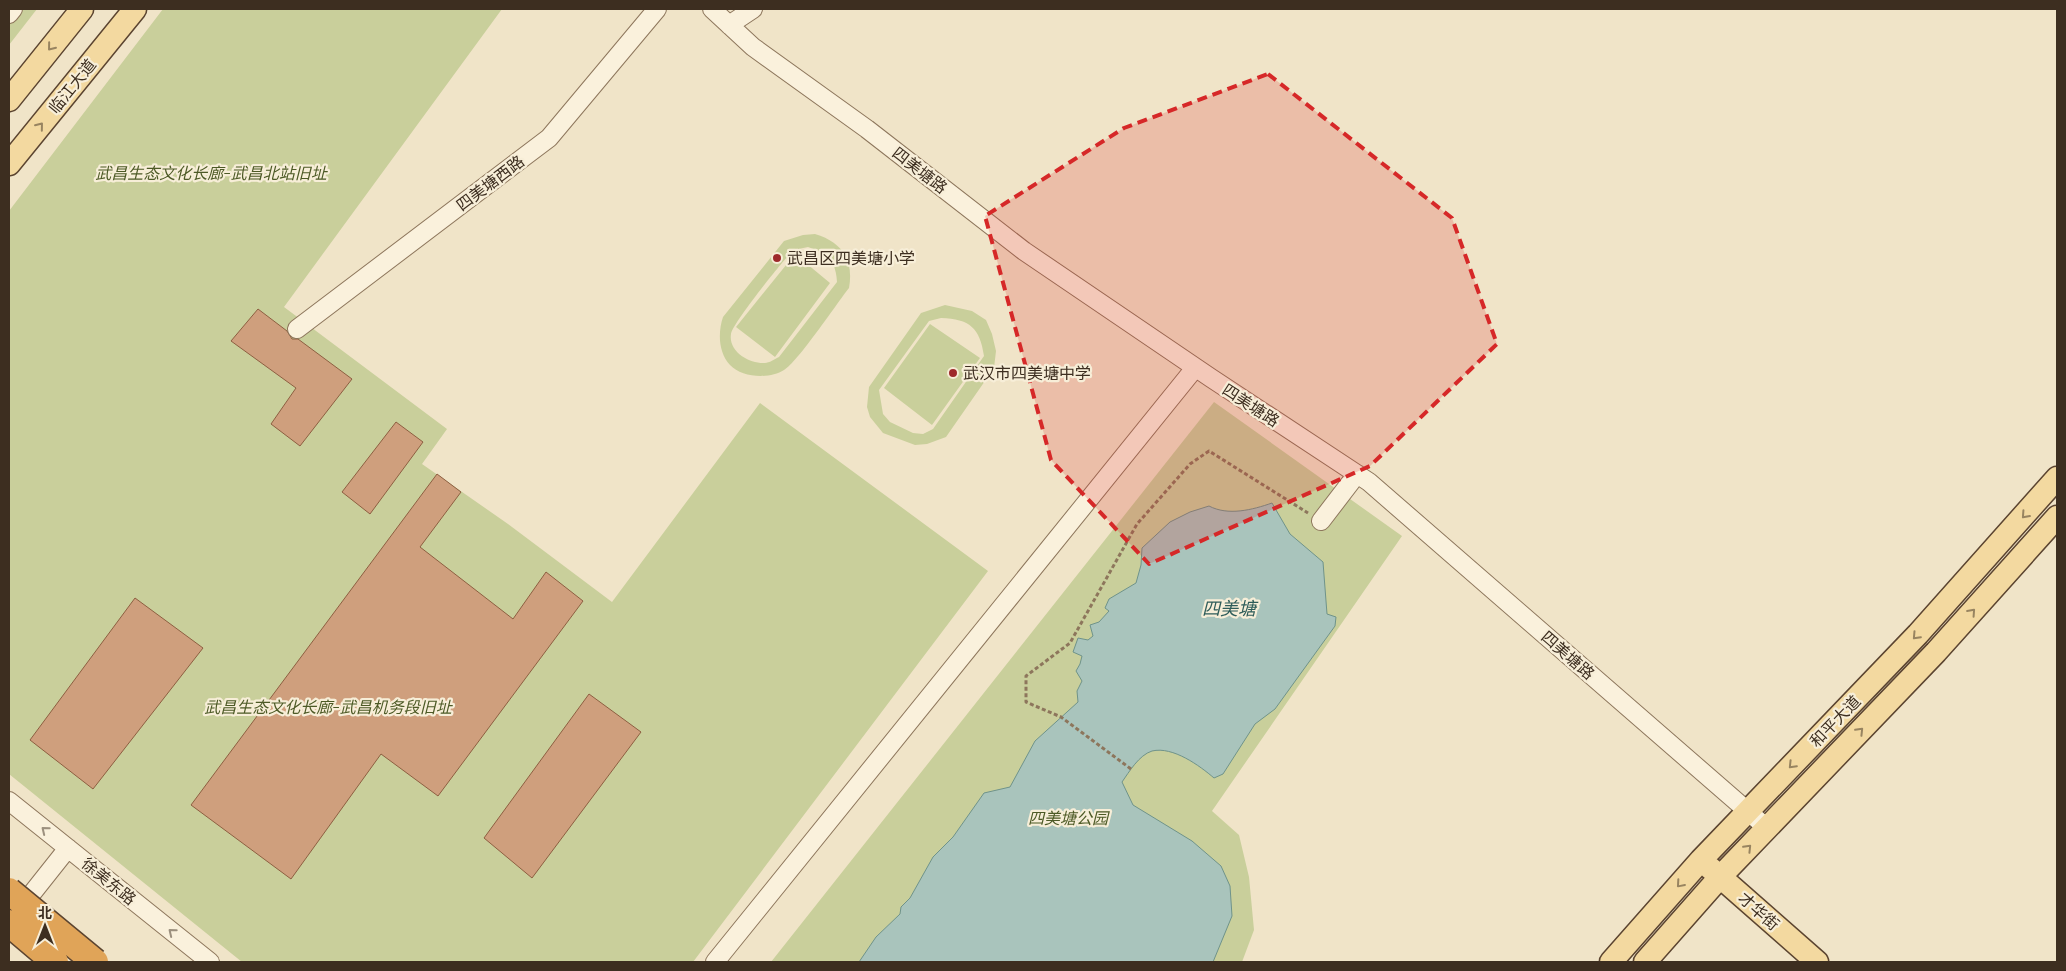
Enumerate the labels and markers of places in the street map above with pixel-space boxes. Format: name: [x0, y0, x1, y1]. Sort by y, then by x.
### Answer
place label: 武昌区四美塘小学: [787, 248, 915, 268]
marker: 武昌区四美塘小学: [771, 252, 783, 264]
place label: 武汉市四美塘中学: [963, 363, 1091, 383]
marker: 武汉市四美塘中学: [947, 367, 959, 379]

